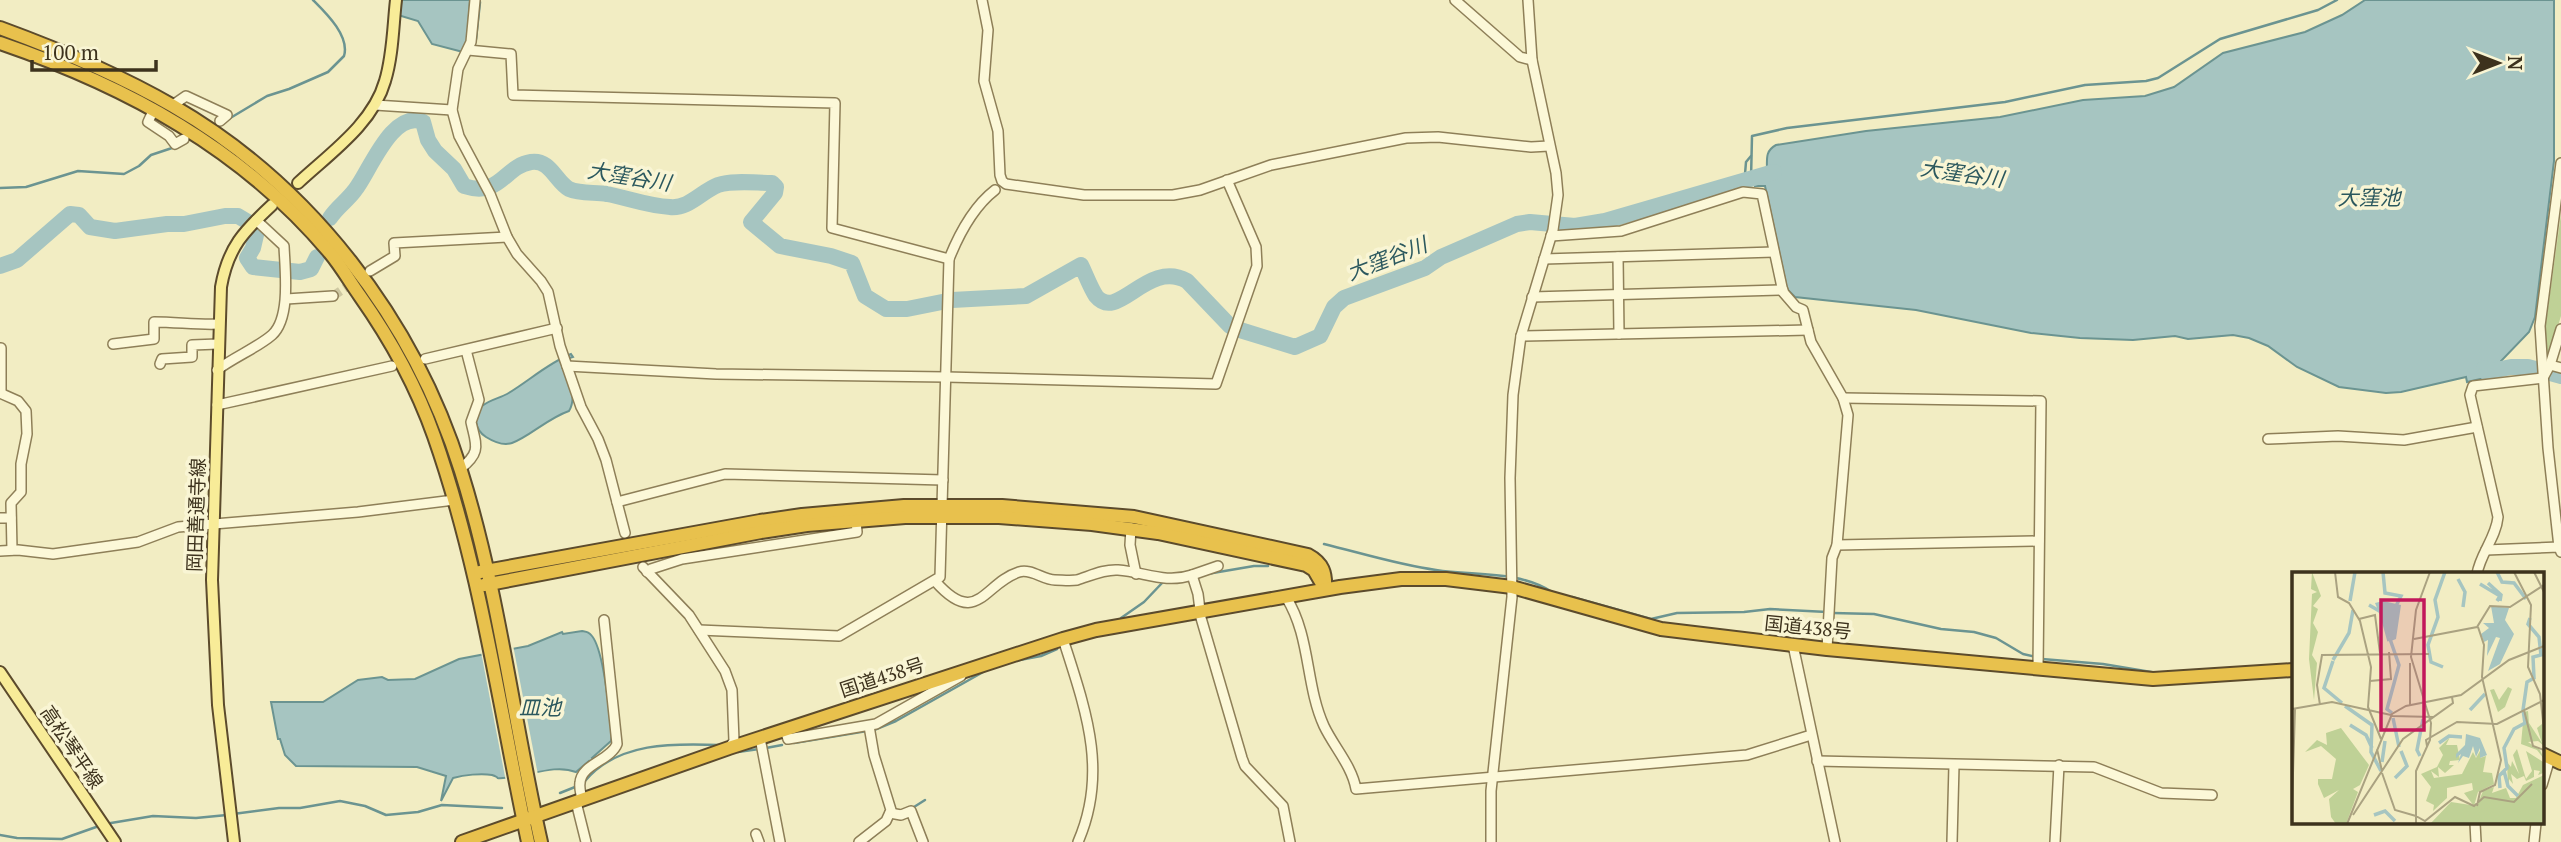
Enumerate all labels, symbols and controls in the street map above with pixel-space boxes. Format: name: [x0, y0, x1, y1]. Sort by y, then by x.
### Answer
scale bar: [32, 28, 156, 72]
north arrow: [2463, 28, 2533, 98]
text: 100 m: [42, 38, 99, 66]
text: N: [2503, 56, 2528, 71]
water label: 大窪谷川: [1919, 153, 2008, 193]
water label: 大窪谷川: [585, 156, 675, 197]
water label: 大窪池: [2338, 183, 2402, 211]
water label: 大窪谷川: [1342, 229, 1433, 286]
street label: 岡田善通寺線: [181, 458, 210, 572]
inset map: [2292, 572, 2544, 824]
street label: 国道438号: [1763, 610, 1853, 644]
street label: 国道438号: [836, 651, 927, 702]
water label: 皿池: [519, 693, 563, 721]
street label: 高松琴平線: [35, 700, 109, 793]

